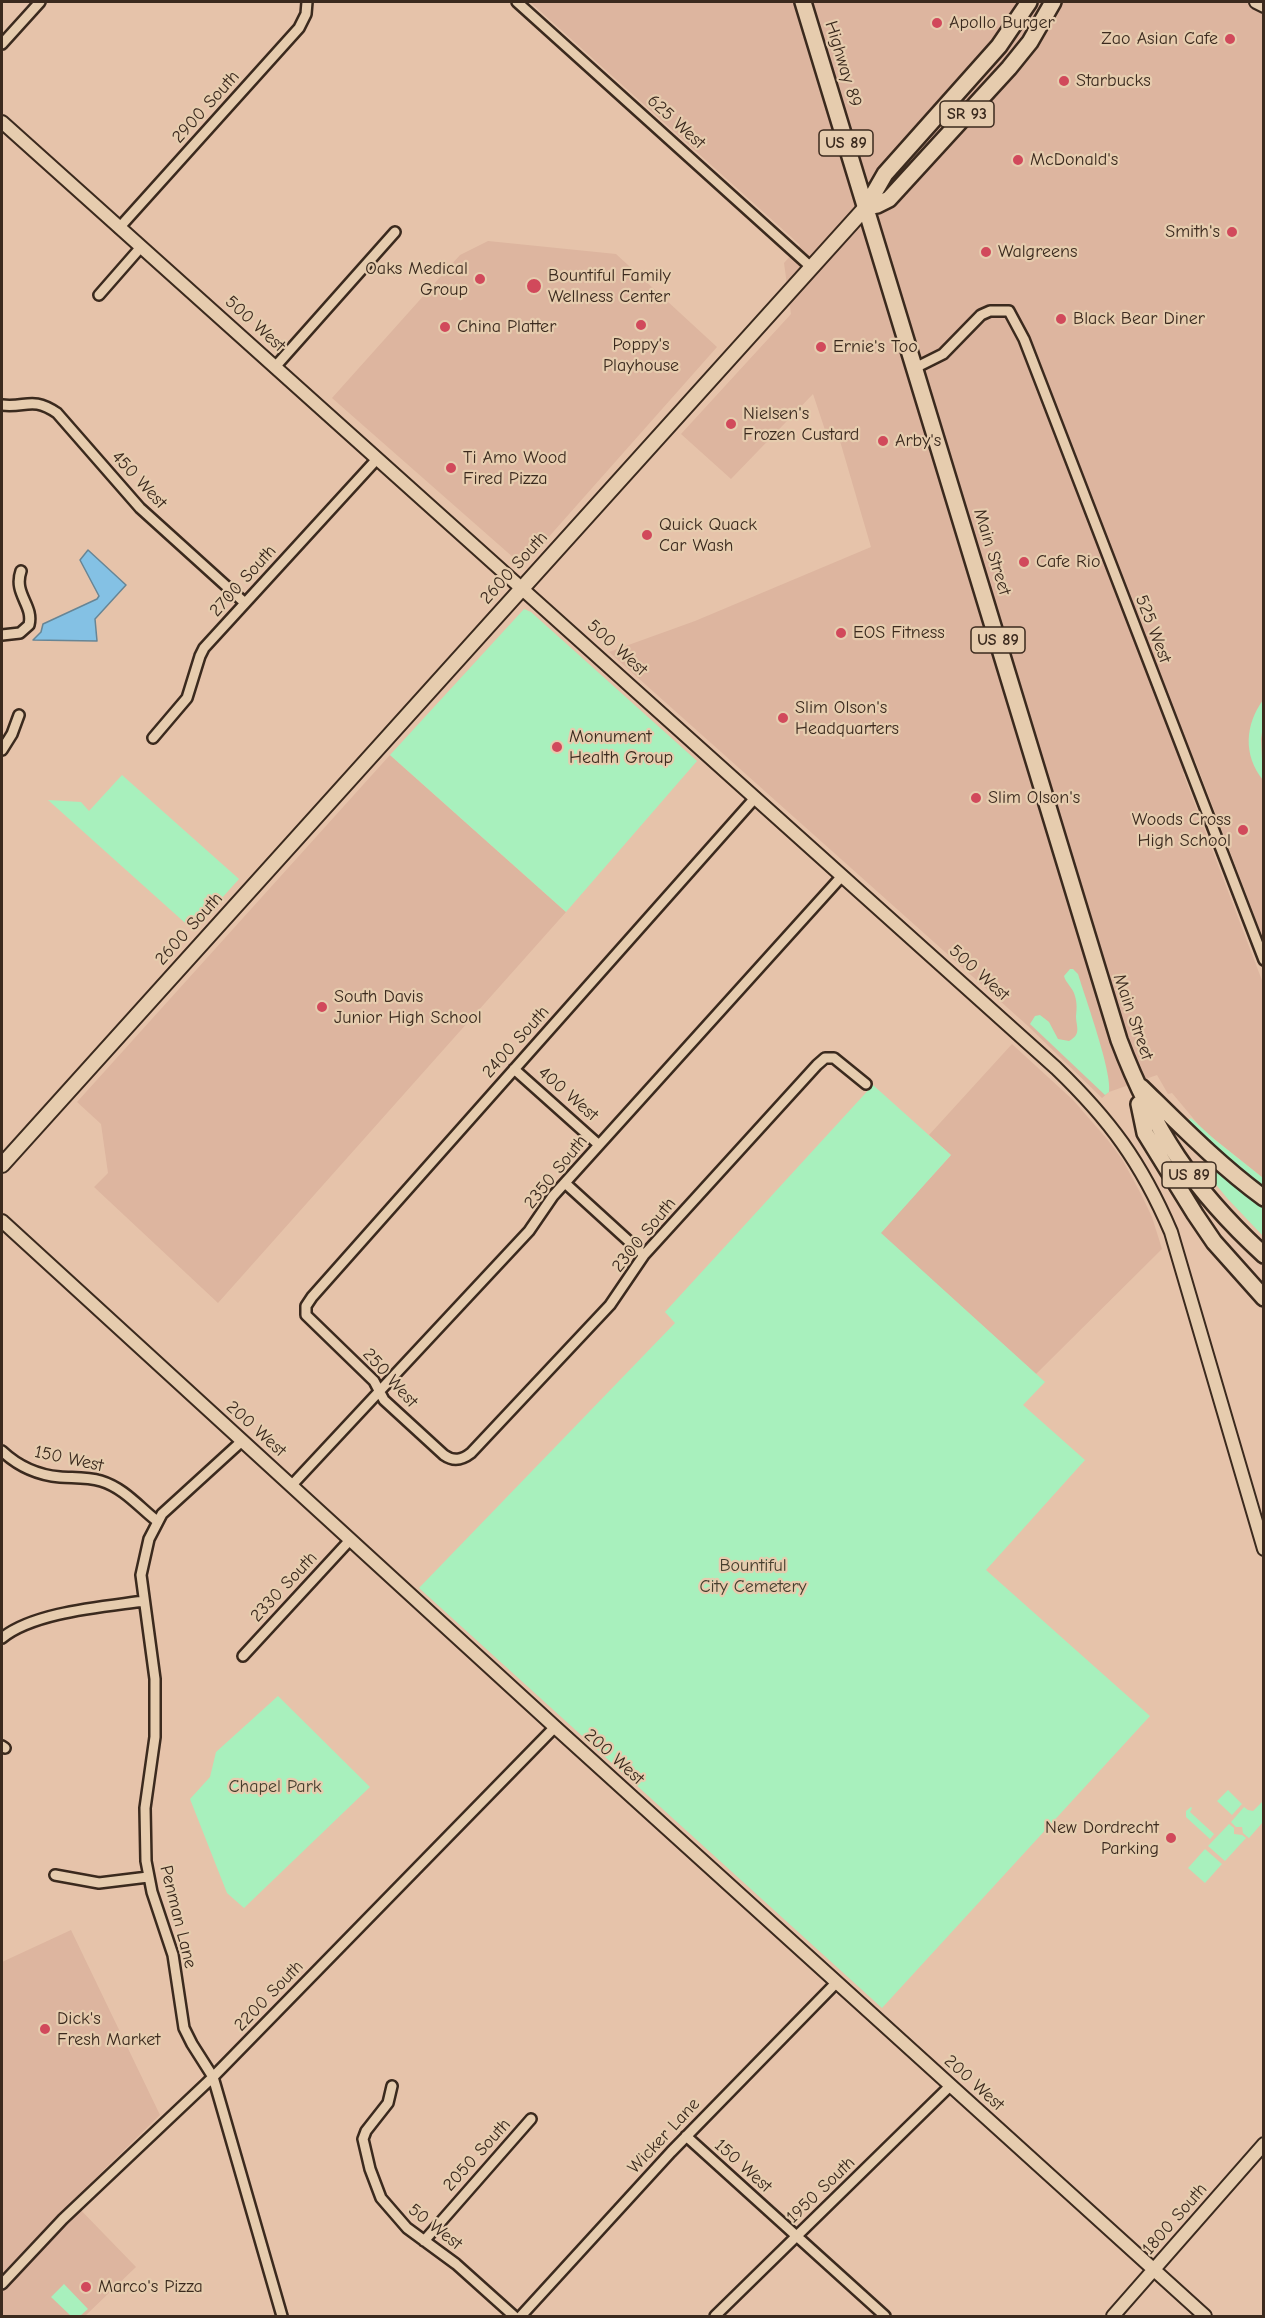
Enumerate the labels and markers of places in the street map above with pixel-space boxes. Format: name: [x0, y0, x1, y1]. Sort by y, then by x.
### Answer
place label: Apollo Burger: [949, 12, 1055, 34]
marker: Apollo Burger: [930, 16, 944, 30]
place label: Zao Asian Cafe: [1101, 28, 1218, 50]
marker: Zao Asian Cafe: [1223, 32, 1237, 46]
place label: Starbucks: [1076, 70, 1151, 92]
marker: Starbucks: [1057, 74, 1071, 88]
place label: McDonald's: [1030, 149, 1118, 171]
marker: McDonald's: [1011, 153, 1025, 167]
place label: Smith's: [1165, 221, 1220, 243]
marker: Smith's: [1225, 225, 1239, 239]
place label: Walgreens: [998, 241, 1077, 263]
marker: Walgreens: [979, 245, 993, 259]
place label: Oaks Medical Group: [365, 258, 468, 300]
place label: Bountiful Family Wellness Center: [548, 265, 671, 308]
marker: Oaks Medical Group: [473, 272, 487, 286]
marker: Bountiful Family Wellness Center: [525, 277, 543, 295]
place label: Black Bear Diner: [1073, 308, 1205, 330]
marker: Black Bear Diner: [1054, 312, 1068, 326]
place label: China Platter: [457, 316, 556, 338]
marker: Poppy's Playhouse: [634, 318, 648, 332]
marker: China Platter: [438, 320, 452, 334]
place label: Poppy's Playhouse: [603, 334, 679, 376]
place label: Ernie's Too: [833, 336, 918, 358]
marker: Ernie's Too: [814, 340, 828, 354]
place label: Nielsen's Frozen Custard: [743, 403, 859, 446]
marker: Nielsen's Frozen Custard: [724, 417, 738, 431]
place label: Arby's: [895, 430, 941, 452]
marker: Arby's: [876, 434, 890, 448]
place label: Ti Amo Wood Fired Pizza: [463, 447, 567, 490]
marker: Ti Amo Wood Fired Pizza: [444, 461, 458, 475]
place label: Quick Quack Car Wash: [659, 514, 757, 556]
marker: Quick Quack Car Wash: [640, 528, 654, 542]
place label: Cafe Rio: [1036, 551, 1100, 573]
marker: Cafe Rio: [1017, 555, 1031, 569]
place label: EOS Fitness: [853, 622, 945, 644]
marker: EOS Fitness: [834, 626, 848, 640]
place label: Slim Olson's Headquarters: [795, 697, 899, 740]
marker: Slim Olson's Headquarters: [776, 711, 790, 725]
place label: Monument Health Group: [569, 726, 673, 768]
marker: Monument Health Group: [550, 740, 564, 754]
place label: Slim Olson's: [988, 787, 1080, 809]
marker: Slim Olson's: [969, 791, 983, 805]
place label: Woods Cross High School: [1132, 809, 1231, 852]
marker: Woods Cross High School: [1236, 823, 1250, 837]
place label: South Davis Junior High School: [334, 986, 482, 1028]
marker: South Davis Junior High School: [315, 1000, 329, 1014]
place label: New Dordrecht Parking: [1045, 1817, 1159, 1860]
marker: New Dordrecht Parking: [1164, 1831, 1178, 1845]
place label: Dick's Fresh Market: [57, 2008, 160, 2050]
marker: Dick's Fresh Market: [38, 2022, 52, 2036]
place label: Marco's Pizza: [98, 2276, 203, 2298]
marker: Marco's Pizza: [79, 2280, 93, 2294]

